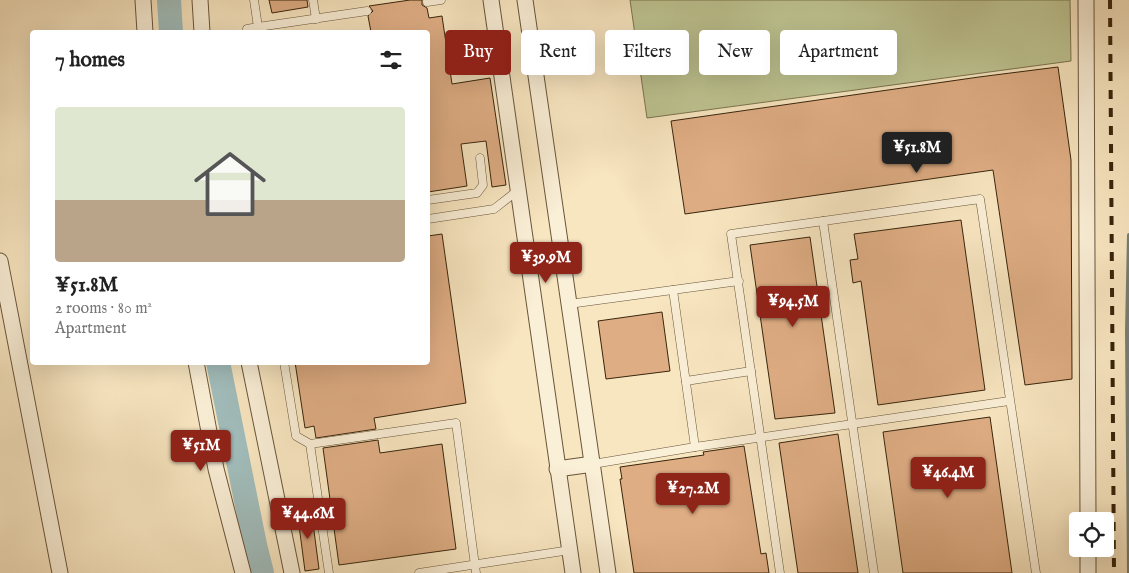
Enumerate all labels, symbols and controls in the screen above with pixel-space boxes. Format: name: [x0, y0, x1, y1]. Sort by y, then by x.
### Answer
chip: Buy: [445, 30, 511, 75]
chip: Rent: [521, 30, 595, 75]
chip: Filters: [605, 30, 689, 75]
chip: New: [699, 30, 770, 75]
chip: Apartment: [780, 30, 897, 75]
icon: filters: [377, 46, 405, 74]
text: 7 homes: [55, 47, 125, 74]
pin: ¥51.8M: [876, 132, 958, 174]
text: ¥51.8M: [893, 138, 941, 158]
icon: home: [185, 139, 275, 229]
pin: ¥39.9M: [505, 242, 587, 284]
text: ¥39.9M: [521, 248, 571, 268]
text: ¥51.8M: [55, 272, 118, 299]
pin: ¥94.5M: [752, 286, 834, 328]
text: ¥94.5M: [767, 292, 819, 312]
text: 2 rooms · 80 m²: [55, 299, 152, 319]
text: Apartment: [55, 319, 126, 339]
pin: ¥51M: [171, 430, 231, 472]
text: ¥51M: [182, 436, 220, 456]
pin: ¥46.4M: [907, 456, 989, 499]
text: ¥46.4M: [922, 463, 974, 483]
pin: ¥27.2M: [652, 472, 734, 515]
text: ¥27.2M: [667, 479, 719, 499]
pin: ¥44.6M: [267, 498, 349, 540]
text: ¥44.6M: [282, 504, 334, 524]
map controls: [1069, 512, 1114, 557]
button: locate: [1069, 512, 1114, 557]

